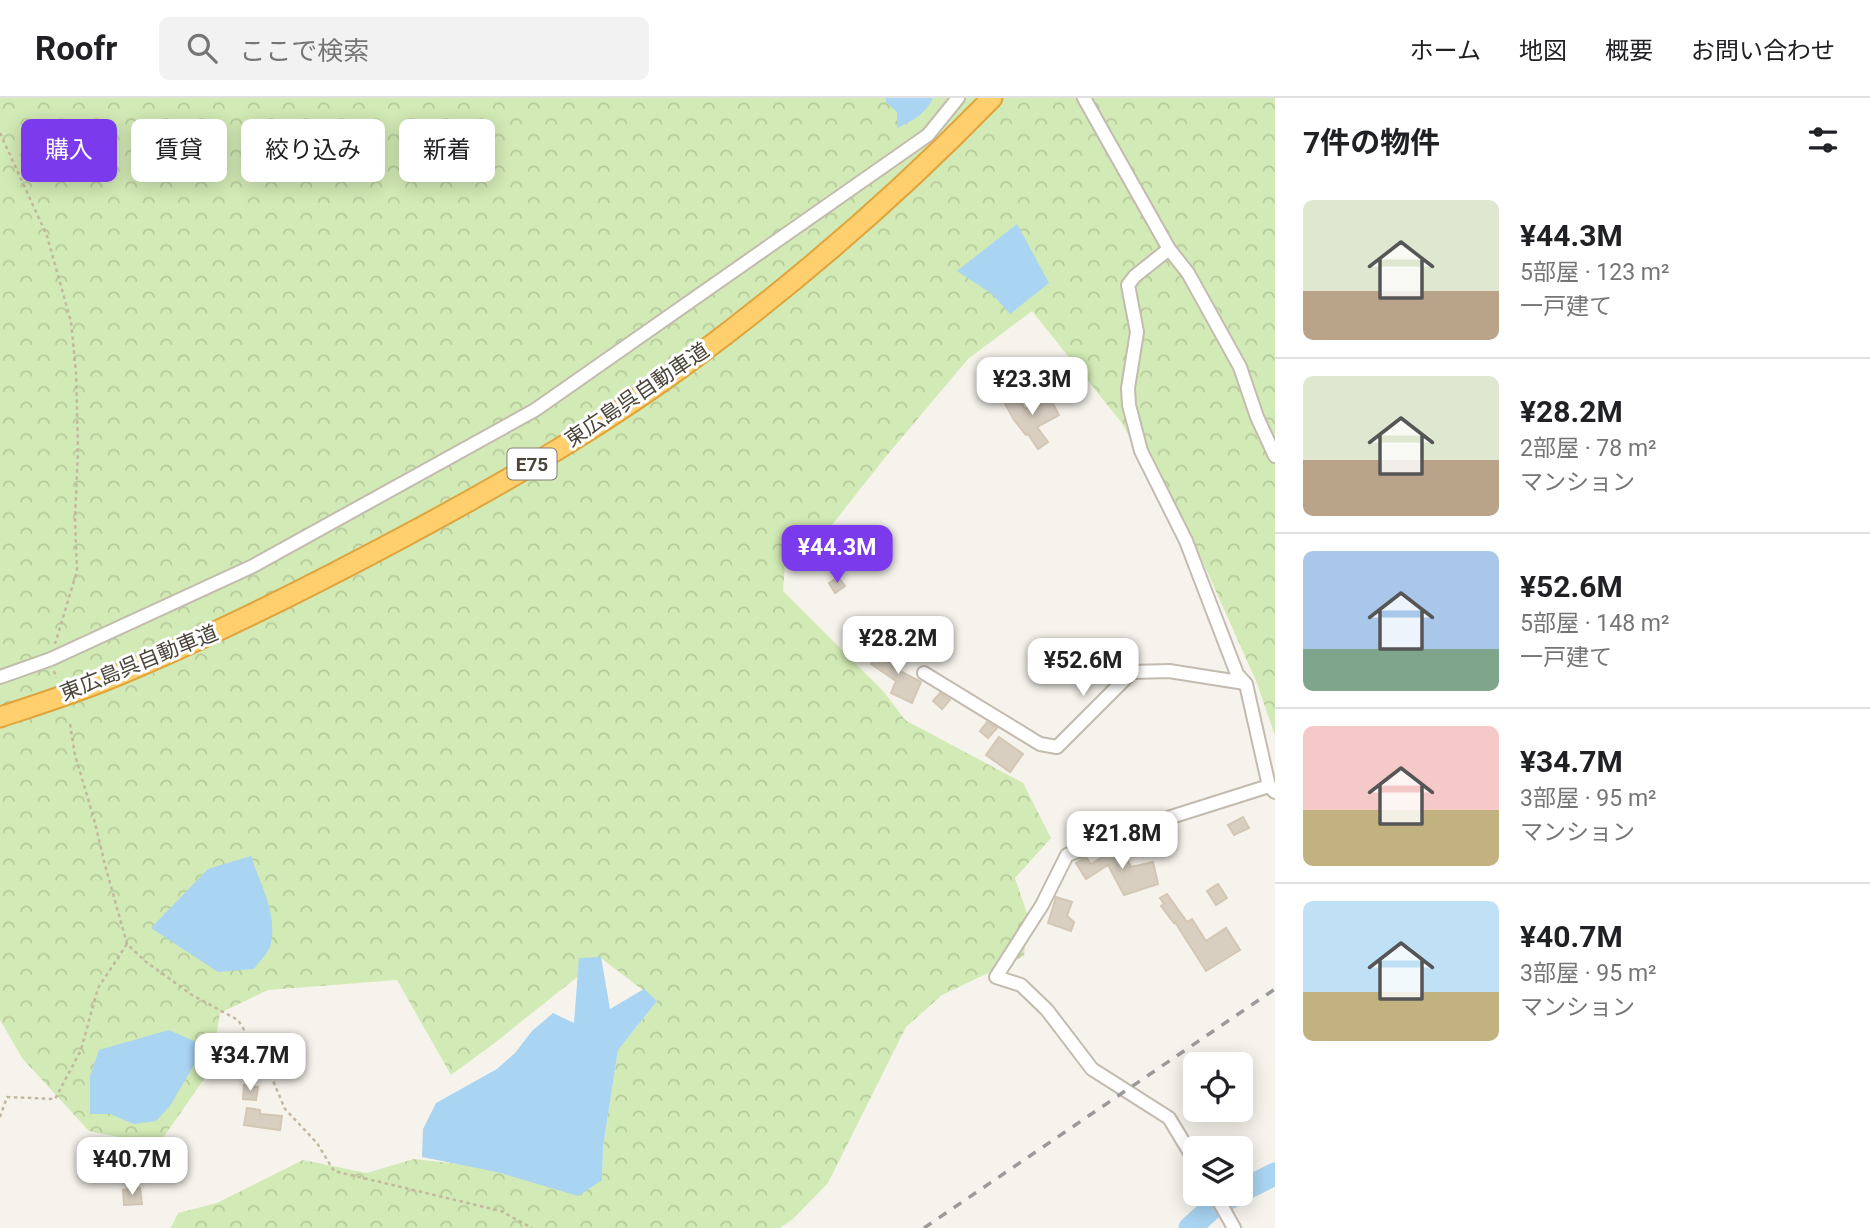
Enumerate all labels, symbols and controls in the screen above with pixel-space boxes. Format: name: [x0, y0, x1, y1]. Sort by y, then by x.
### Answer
search box: [159, 17, 649, 80]
text: Roofr: [35, 29, 117, 68]
icon: search: [183, 29, 221, 67]
text: ここで検索: [239, 36, 369, 66]
text: ホーム: [1410, 37, 1481, 65]
text: 地図: [1519, 37, 1567, 65]
text: 概要: [1605, 37, 1653, 65]
text: お問い合わせ: [1691, 37, 1835, 65]
chip: 購入: [21, 119, 117, 182]
chip: 賃貸: [131, 119, 227, 182]
chip: 絞り込み: [241, 119, 385, 182]
chip: 新着: [399, 119, 495, 182]
icon: filters: [1804, 121, 1842, 159]
text: 7件の物件: [1303, 125, 1440, 160]
text: ¥44.3M: [1520, 218, 1623, 253]
icon: home: [1359, 228, 1443, 312]
text: 5部屋 · 123 m²: [1520, 259, 1669, 286]
text: 一戸建て: [1520, 293, 1612, 320]
street label: 東広島呉自動車道: [561, 338, 713, 452]
pin: ¥23.3M: [975, 358, 1089, 417]
text: ¥23.3M: [993, 366, 1071, 393]
text: ¥28.2M: [1520, 394, 1623, 429]
icon: home: [1359, 404, 1443, 488]
text: 2部屋 · 78 m²: [1520, 435, 1657, 462]
road number: E75: [508, 448, 556, 480]
text: マンション: [1520, 469, 1635, 496]
pin: ¥44.3M: [780, 526, 894, 585]
text: ¥44.3M: [798, 534, 876, 561]
text: ¥52.6M: [1520, 569, 1623, 604]
icon: home: [1359, 579, 1443, 663]
text: 5部屋 · 148 m²: [1520, 610, 1669, 637]
pin: ¥28.2M: [841, 616, 955, 676]
street label: 東広島呉自動車道: [57, 620, 221, 706]
text: ¥28.2M: [859, 625, 937, 652]
pin: ¥52.6M: [1026, 638, 1140, 698]
text: 一戸建て: [1520, 644, 1612, 671]
text: ¥52.6M: [1044, 647, 1122, 674]
text: ¥34.7M: [1520, 744, 1623, 779]
icon: home: [1359, 754, 1443, 838]
text: 3部屋 · 95 m²: [1520, 785, 1657, 812]
pin: ¥21.8M: [1065, 812, 1179, 871]
text: マンション: [1520, 819, 1635, 846]
text: ¥21.8M: [1083, 820, 1161, 847]
text: ¥40.7M: [1520, 919, 1623, 954]
icon: home: [1359, 929, 1443, 1013]
text: 3部屋 · 95 m²: [1520, 960, 1657, 987]
text: マンション: [1520, 994, 1635, 1021]
pin: ¥34.7M: [193, 1034, 307, 1093]
text: ¥34.7M: [211, 1042, 289, 1069]
map controls: [1183, 1052, 1253, 1206]
button: locate: [1183, 1052, 1253, 1122]
button: layers: [1183, 1136, 1253, 1206]
pin: ¥40.7M: [75, 1138, 189, 1197]
text: ¥40.7M: [93, 1146, 171, 1173]

